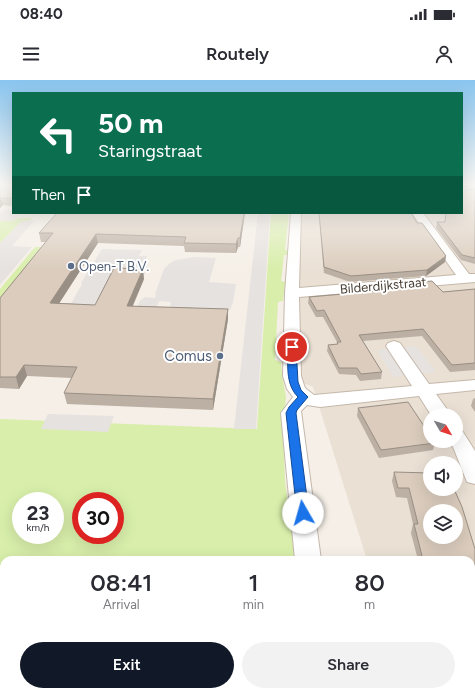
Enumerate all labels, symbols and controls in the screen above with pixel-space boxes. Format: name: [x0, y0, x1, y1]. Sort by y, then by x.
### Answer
text: 08:40: [20, 5, 63, 23]
icon: menu: [20, 43, 42, 65]
text: Routely: [206, 43, 269, 65]
icon: person: [433, 43, 455, 65]
text: 50 m: [98, 106, 164, 140]
icon: left: [32, 108, 84, 160]
text: Staringstraat: [98, 140, 202, 162]
icon: arrive: [73, 184, 95, 206]
text: Then: [32, 186, 65, 204]
place label: Open-T B.V.: [79, 259, 150, 274]
marker: Open-T B.V.: [66, 261, 76, 271]
street label: Bilderdijkstraat: [339, 274, 427, 297]
pin: [275, 330, 309, 364]
icon: arrive: [281, 336, 303, 358]
place label: Comus: [164, 347, 212, 365]
marker: Comus: [215, 351, 225, 361]
north arrow: [423, 408, 463, 448]
map controls: [423, 408, 463, 544]
button: sound: [423, 456, 463, 496]
speed limit sign: 30: [72, 492, 124, 544]
position arrow: [282, 492, 324, 534]
text: 23: [27, 501, 49, 525]
button: layers: [423, 504, 463, 544]
text: km/h: [27, 521, 49, 534]
text: 08:41: [90, 568, 152, 597]
text: 1: [248, 568, 258, 597]
text: 80: [354, 568, 385, 597]
text: Arrival: [103, 597, 140, 612]
text: min: [243, 597, 264, 612]
text: m: [364, 597, 375, 612]
button: Exit: [20, 642, 234, 688]
button: Share: [242, 642, 455, 688]

